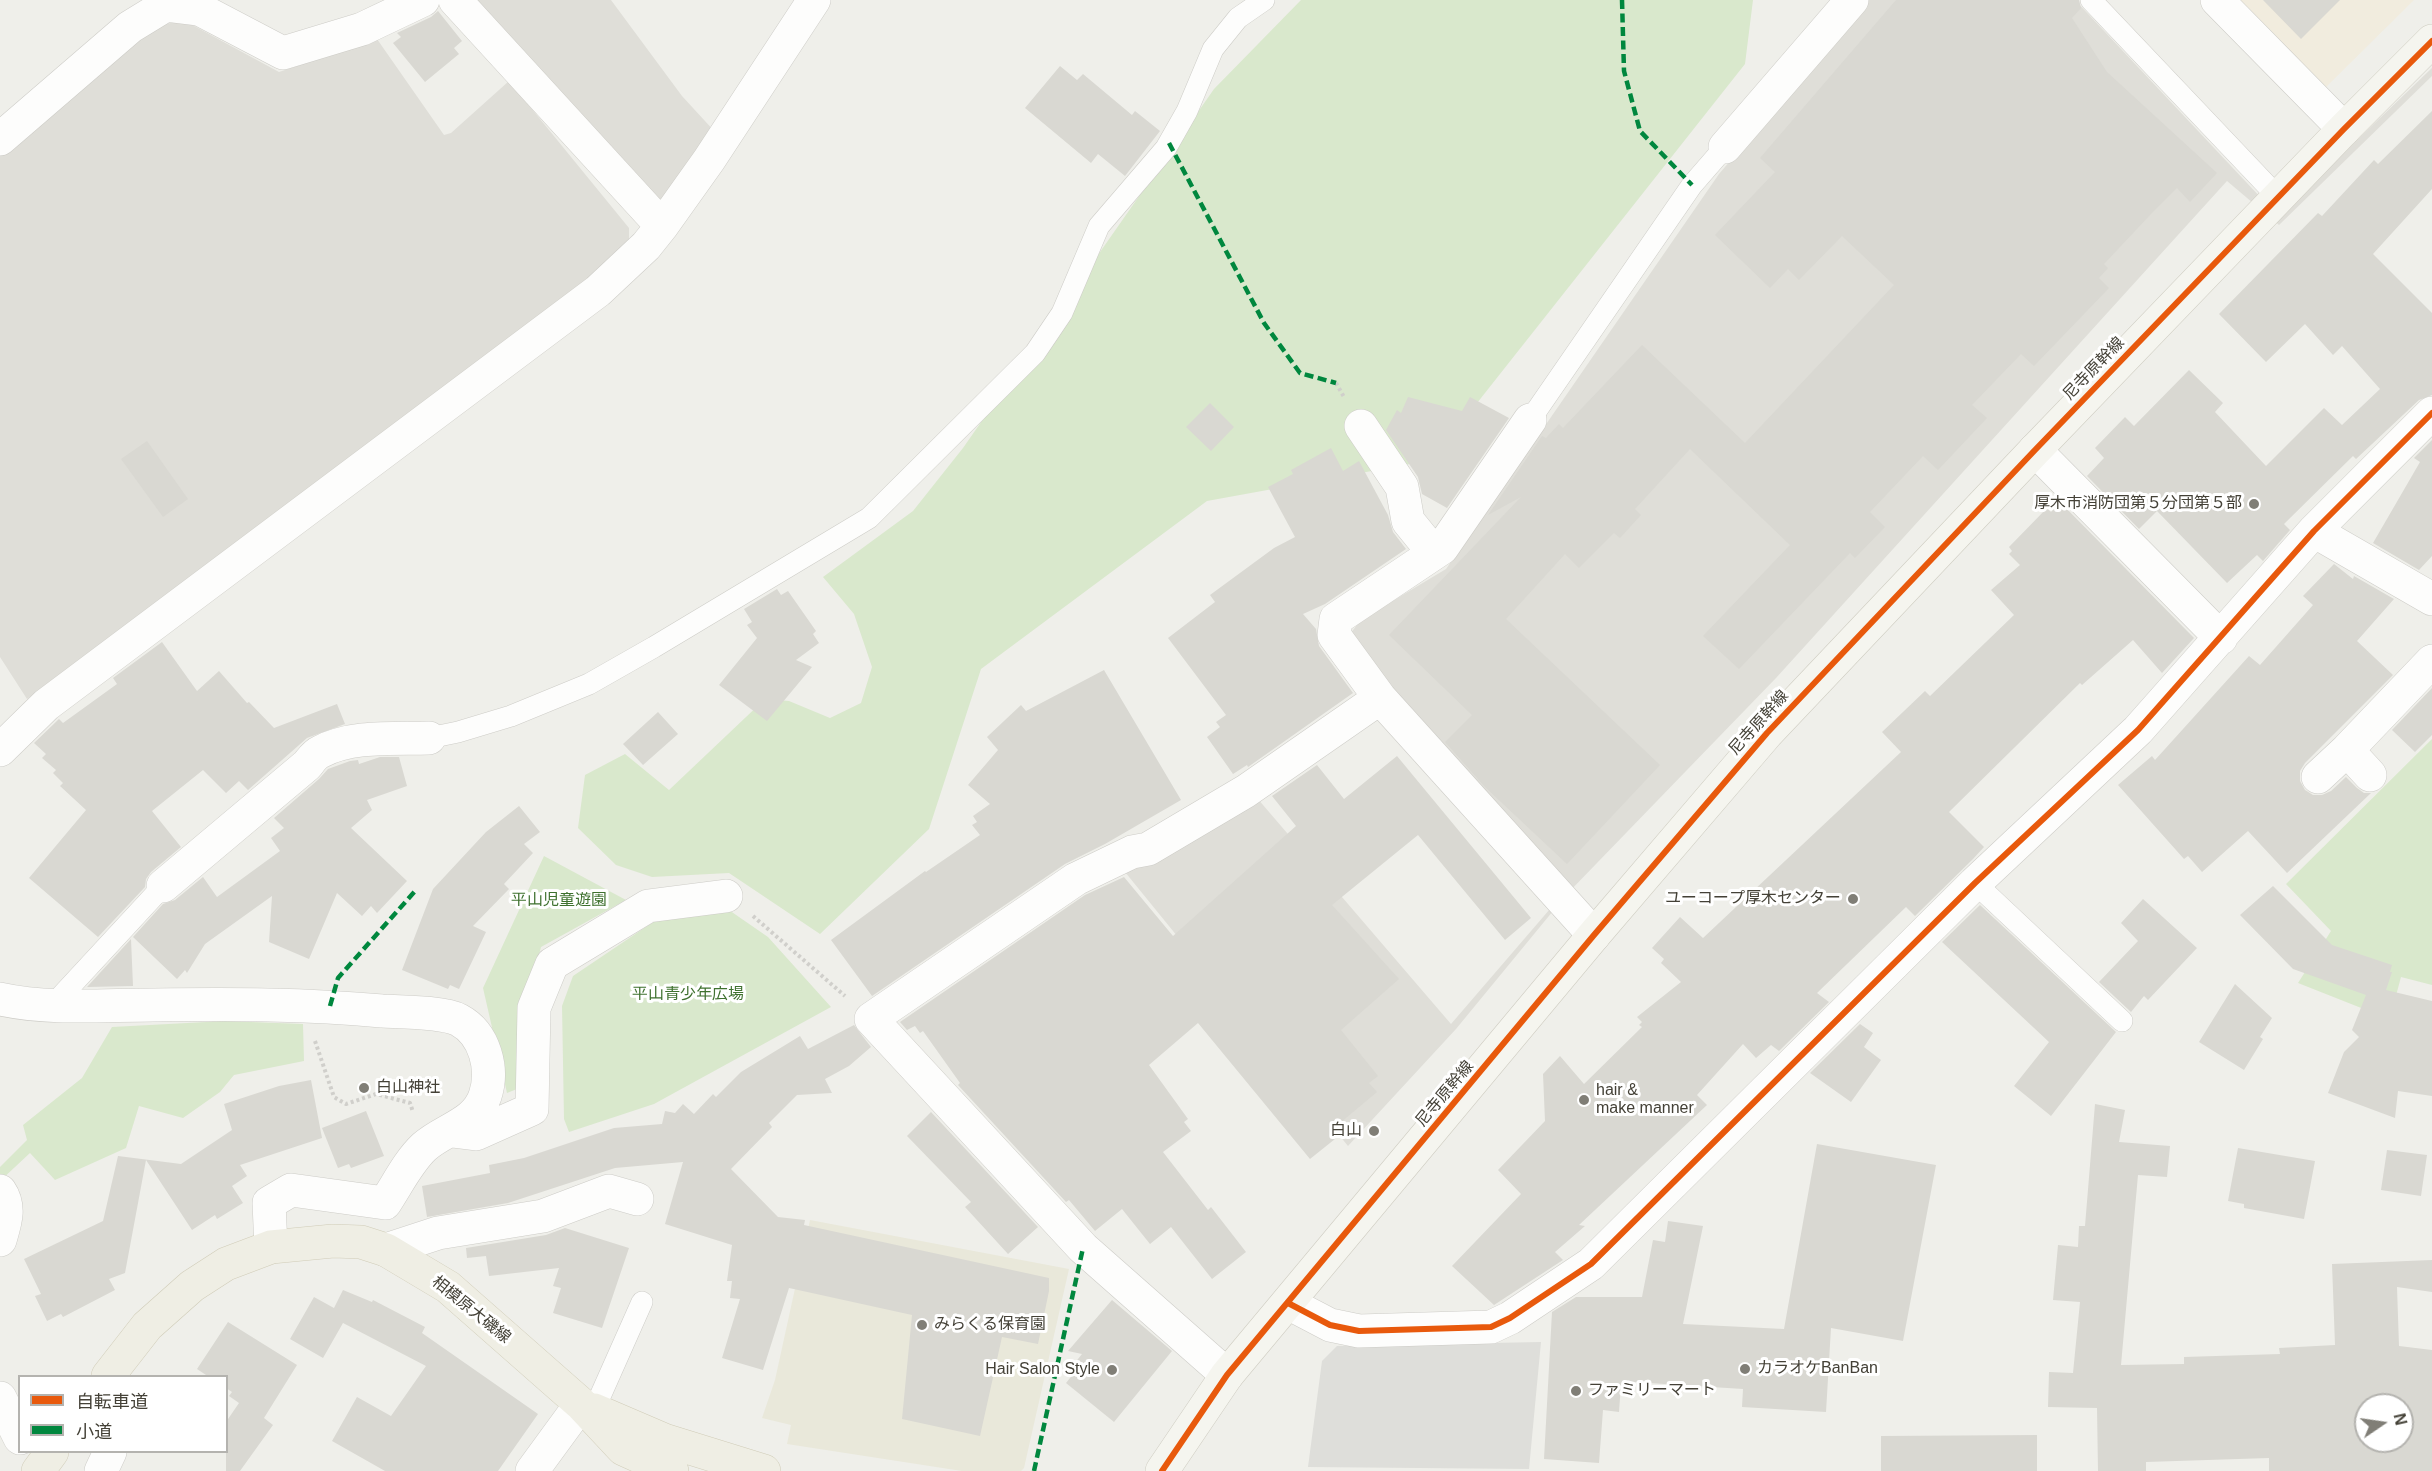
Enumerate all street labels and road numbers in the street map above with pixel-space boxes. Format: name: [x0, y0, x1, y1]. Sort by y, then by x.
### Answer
street label: 尼寺原幹線: [2059, 334, 2129, 404]
street label: 尼寺原幹線: [1725, 687, 1793, 759]
street label: 尼寺原幹線: [1412, 1057, 1478, 1131]
street label: 相模原大磯線: [428, 1272, 514, 1348]

